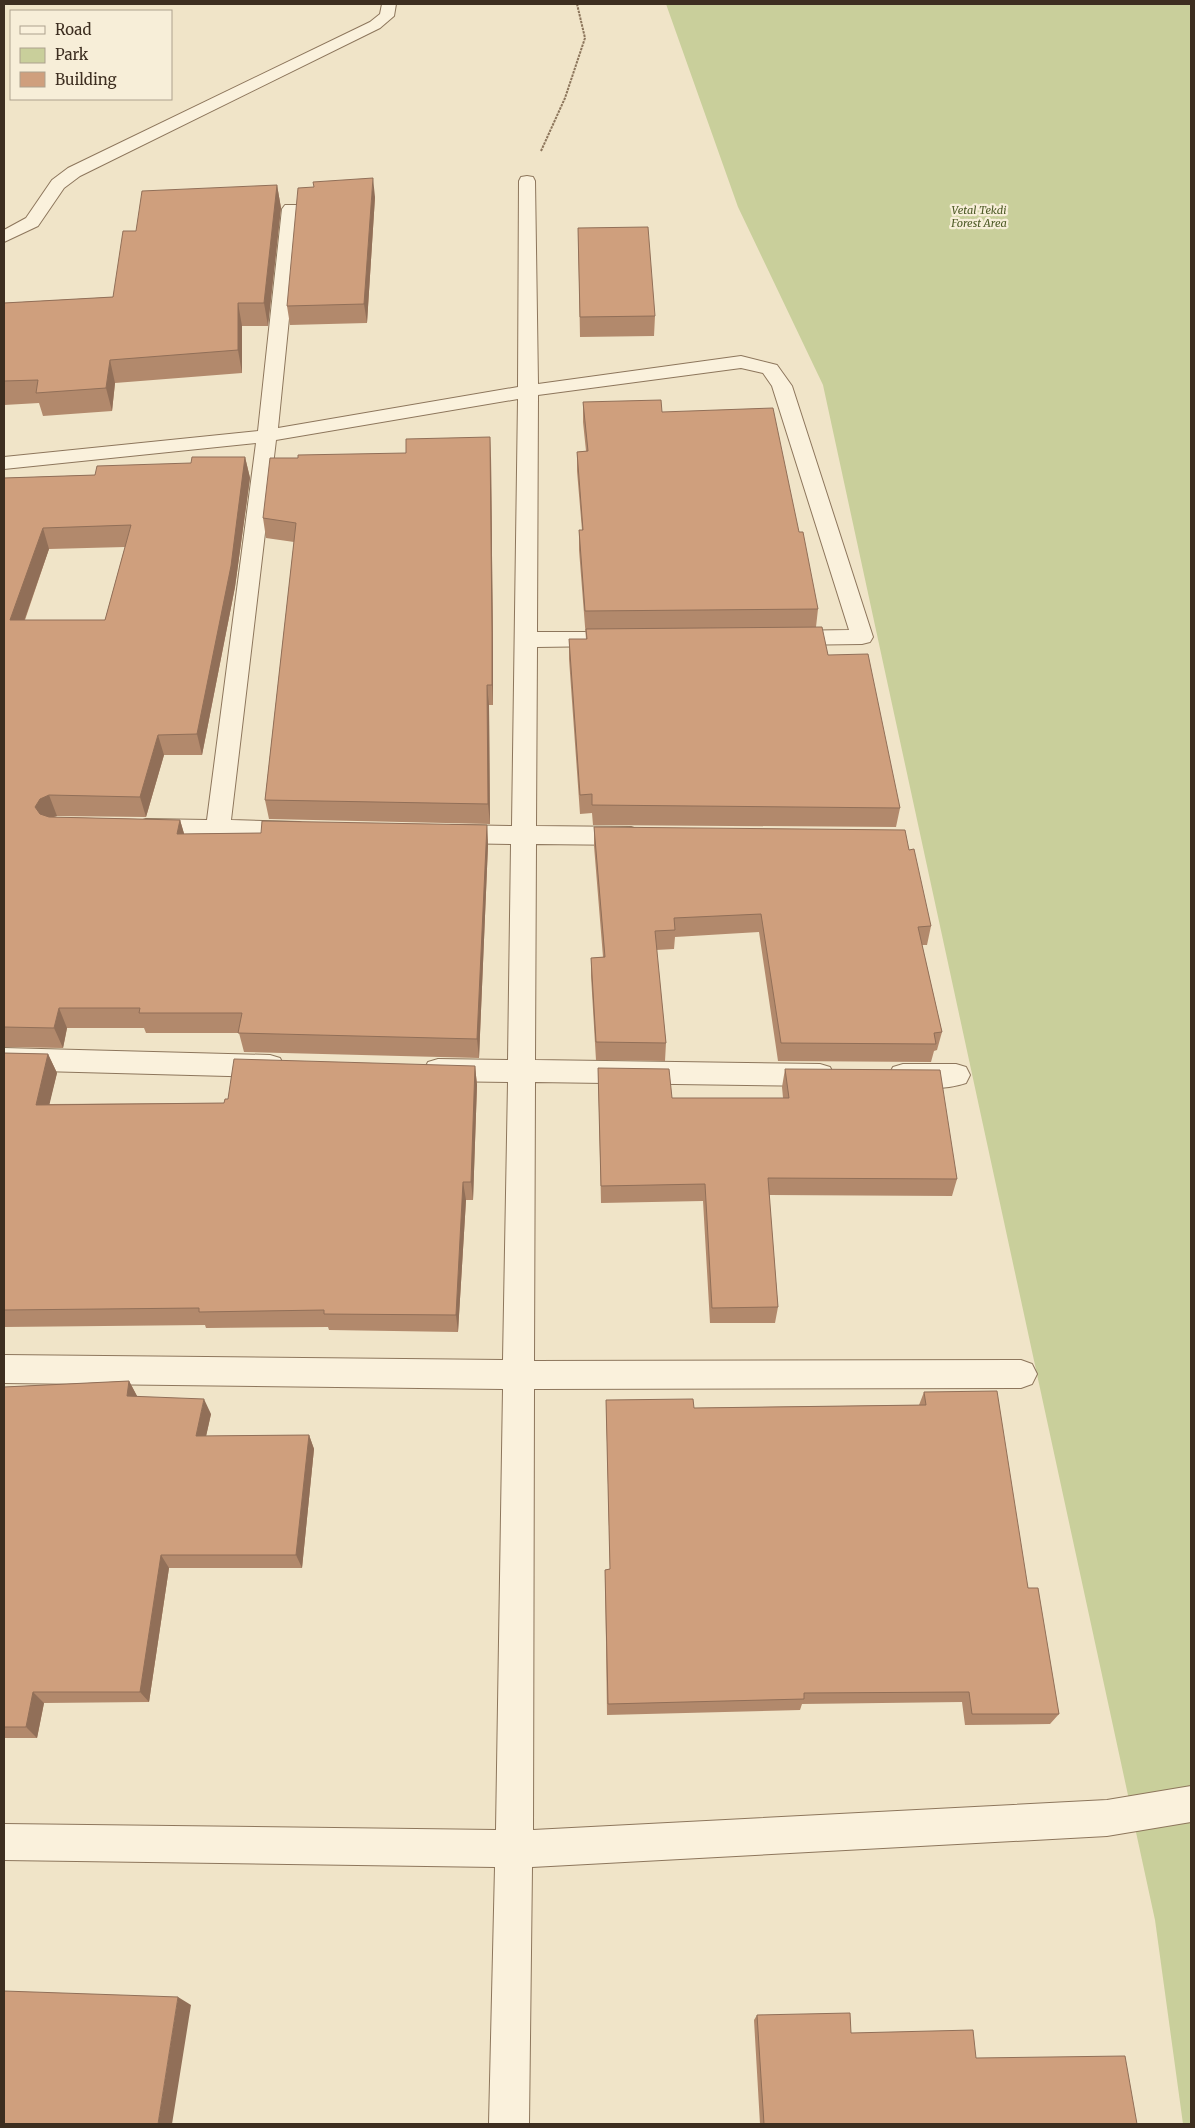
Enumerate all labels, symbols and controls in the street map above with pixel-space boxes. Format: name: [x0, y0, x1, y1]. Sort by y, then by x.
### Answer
legend: [10, 10, 172, 100]
text: Road: [55, 20, 91, 39]
text: Park: [55, 45, 89, 64]
text: Building: [55, 70, 117, 89]
park label: Vetal Tekdi Forest Area: [950, 203, 1007, 230]

